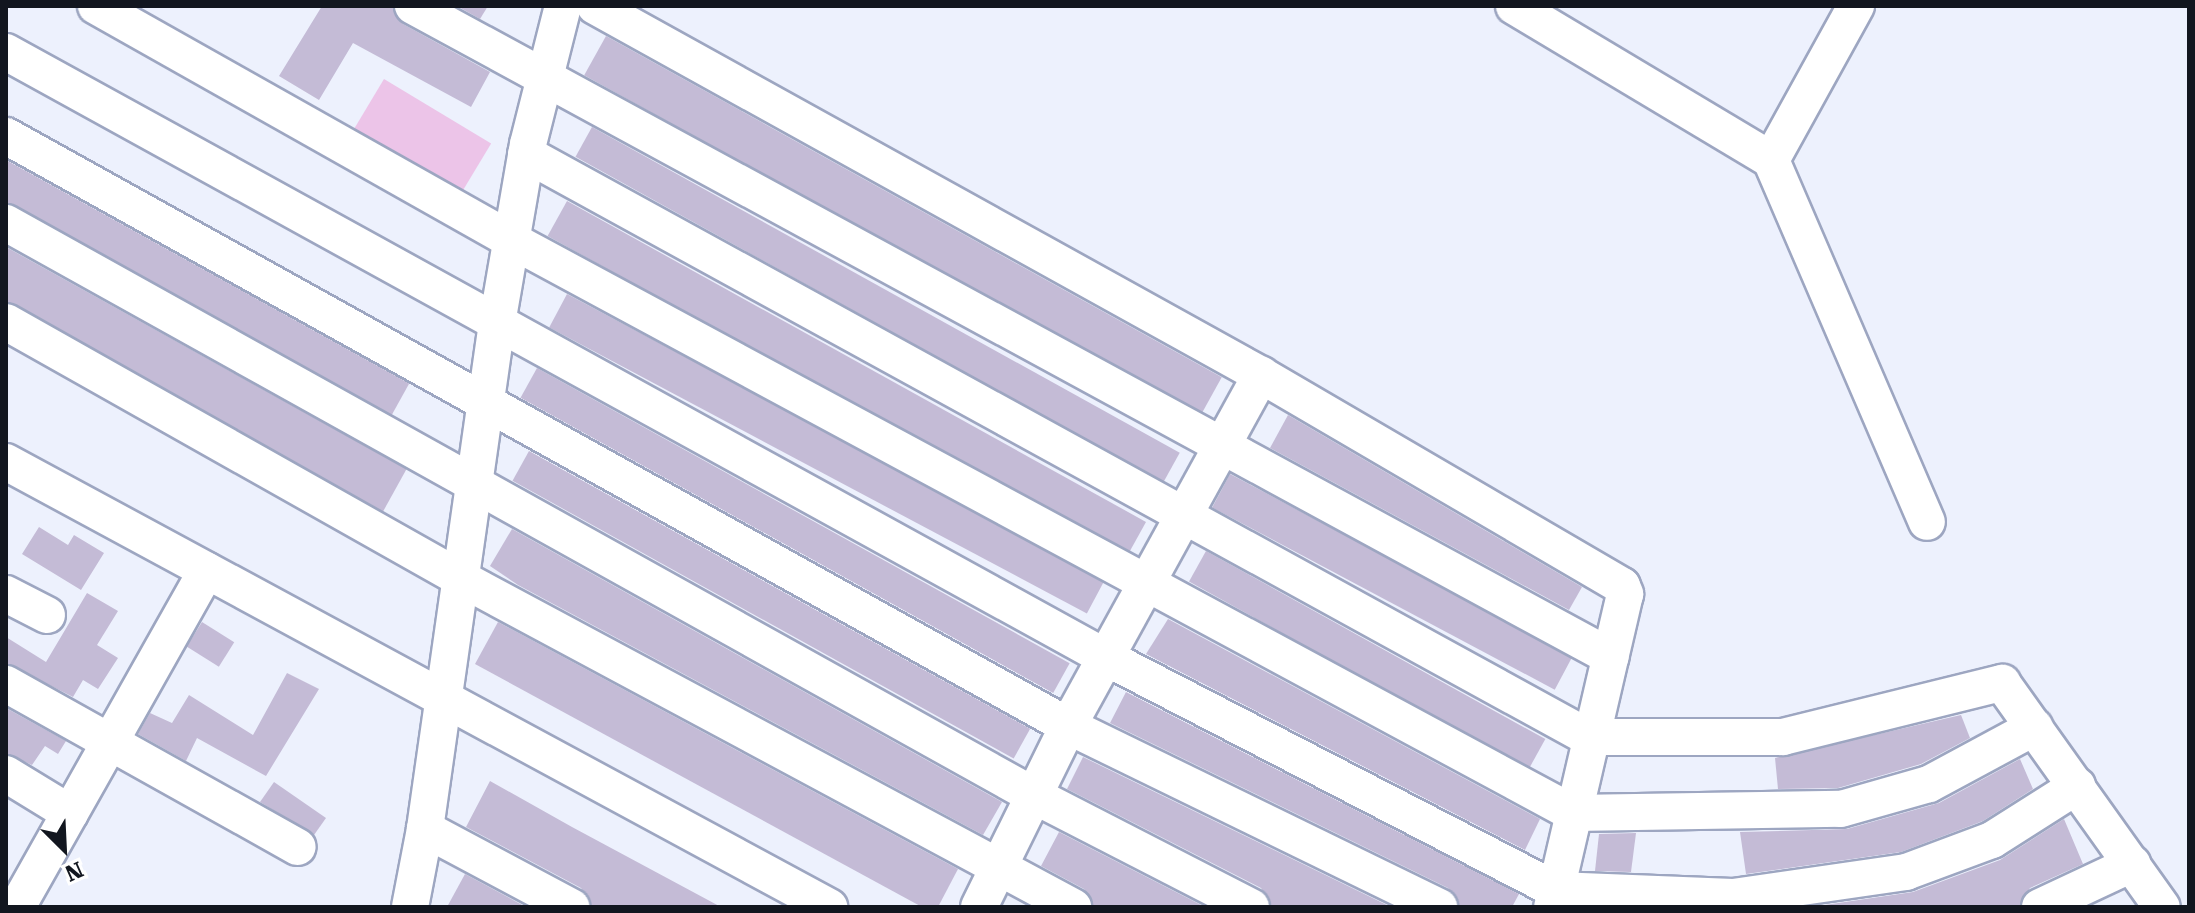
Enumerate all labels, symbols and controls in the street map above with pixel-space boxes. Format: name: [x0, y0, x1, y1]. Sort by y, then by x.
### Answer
north arrow: [24, 809, 104, 889]
text: N: [61, 857, 87, 886]

